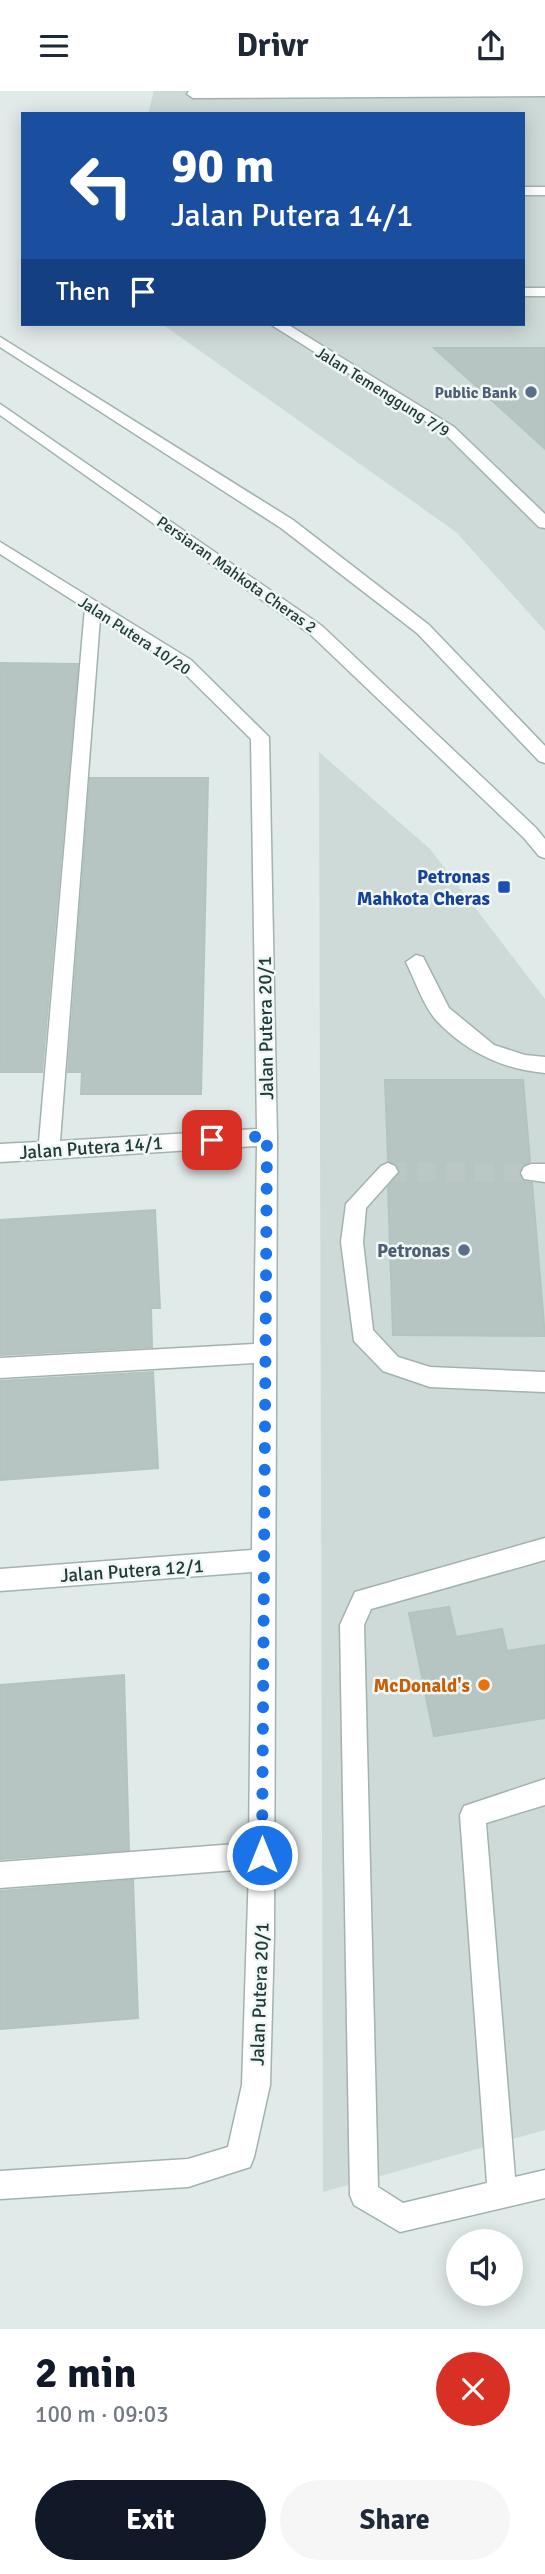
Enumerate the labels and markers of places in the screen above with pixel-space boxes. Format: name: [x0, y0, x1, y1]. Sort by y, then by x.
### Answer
place label: Public Bank: [435, 383, 518, 403]
marker: Public Bank: [523, 384, 539, 400]
place label: Petronas Mahkota Cheras: [357, 865, 490, 911]
marker: Petronas Mahkota Cheras: [496, 879, 512, 895]
pin: [182, 1110, 242, 1170]
place label: Petronas: [377, 1239, 450, 1263]
marker: Petronas: [456, 1242, 472, 1258]
place label: McDonald's: [374, 1674, 470, 1698]
marker: McDonald's: [476, 1677, 492, 1693]

